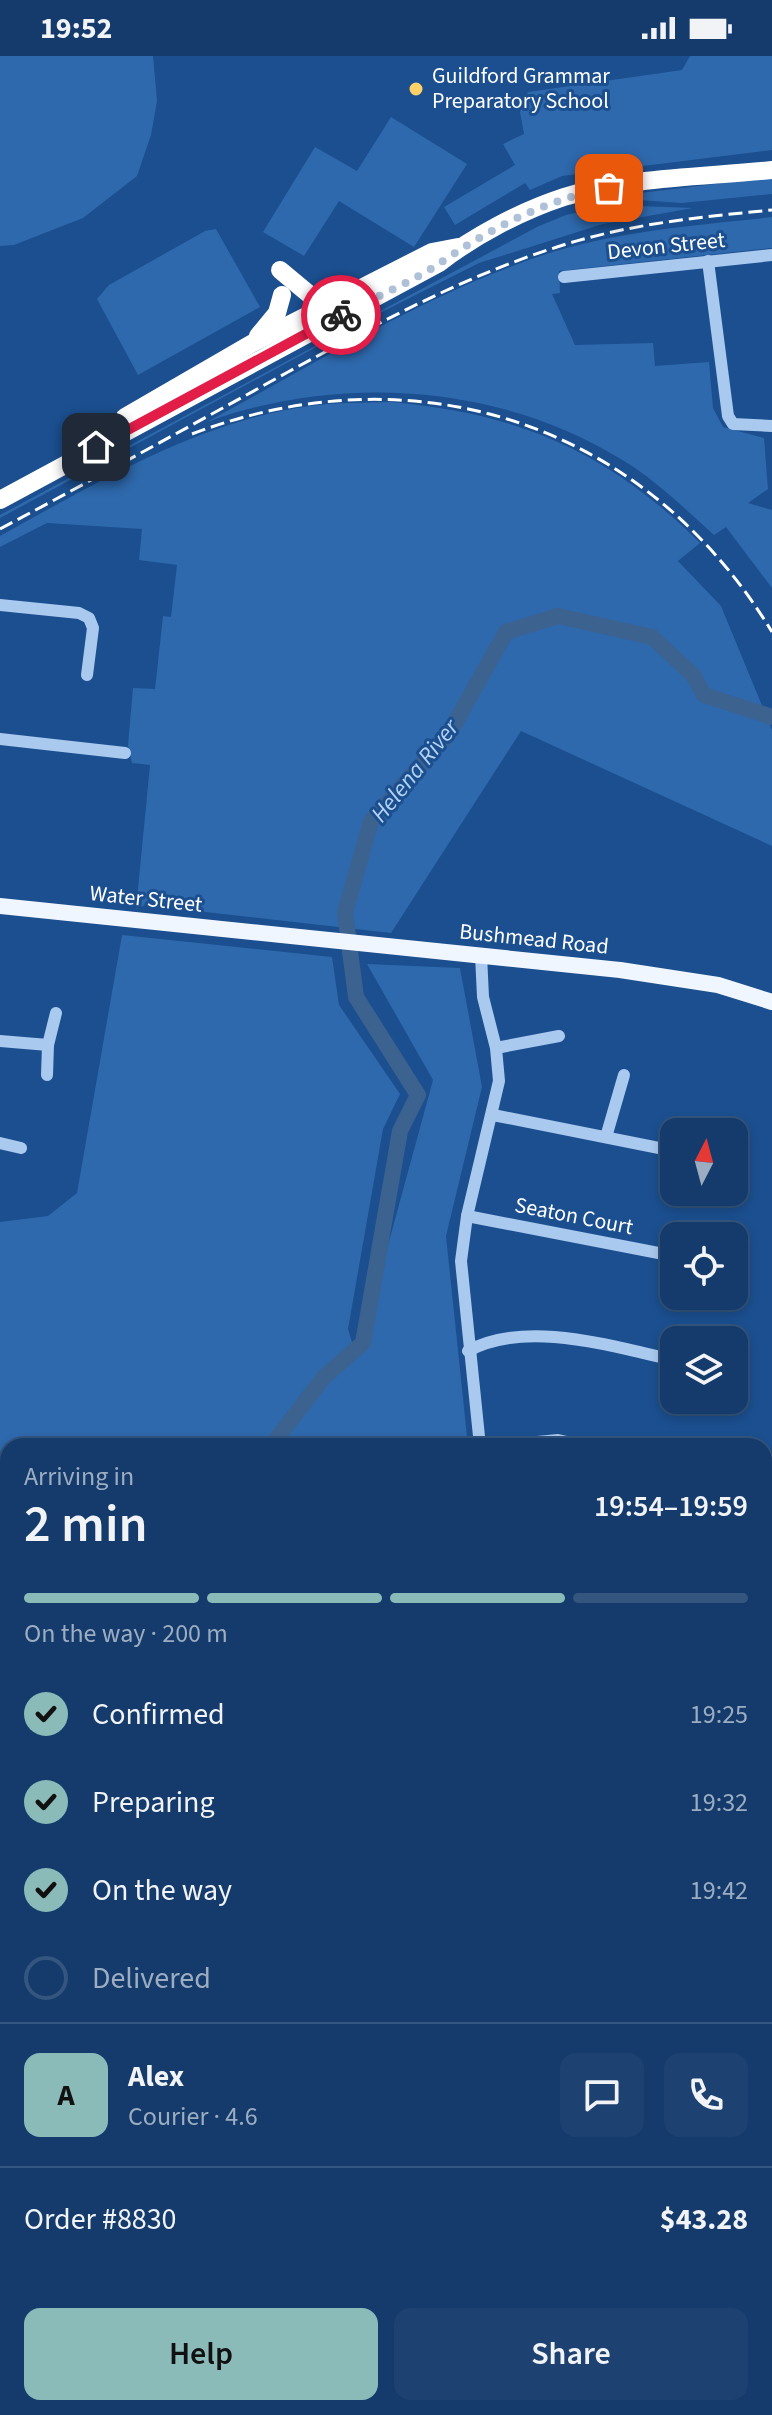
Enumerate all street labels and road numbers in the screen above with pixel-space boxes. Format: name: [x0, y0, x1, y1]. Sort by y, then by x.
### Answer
street label: Devon Street: [606, 224, 727, 268]
street label: Water Street: [88, 877, 204, 921]
street label: Bushmead Road: [458, 915, 610, 963]
street label: Seaton Court: [512, 1189, 637, 1243]

